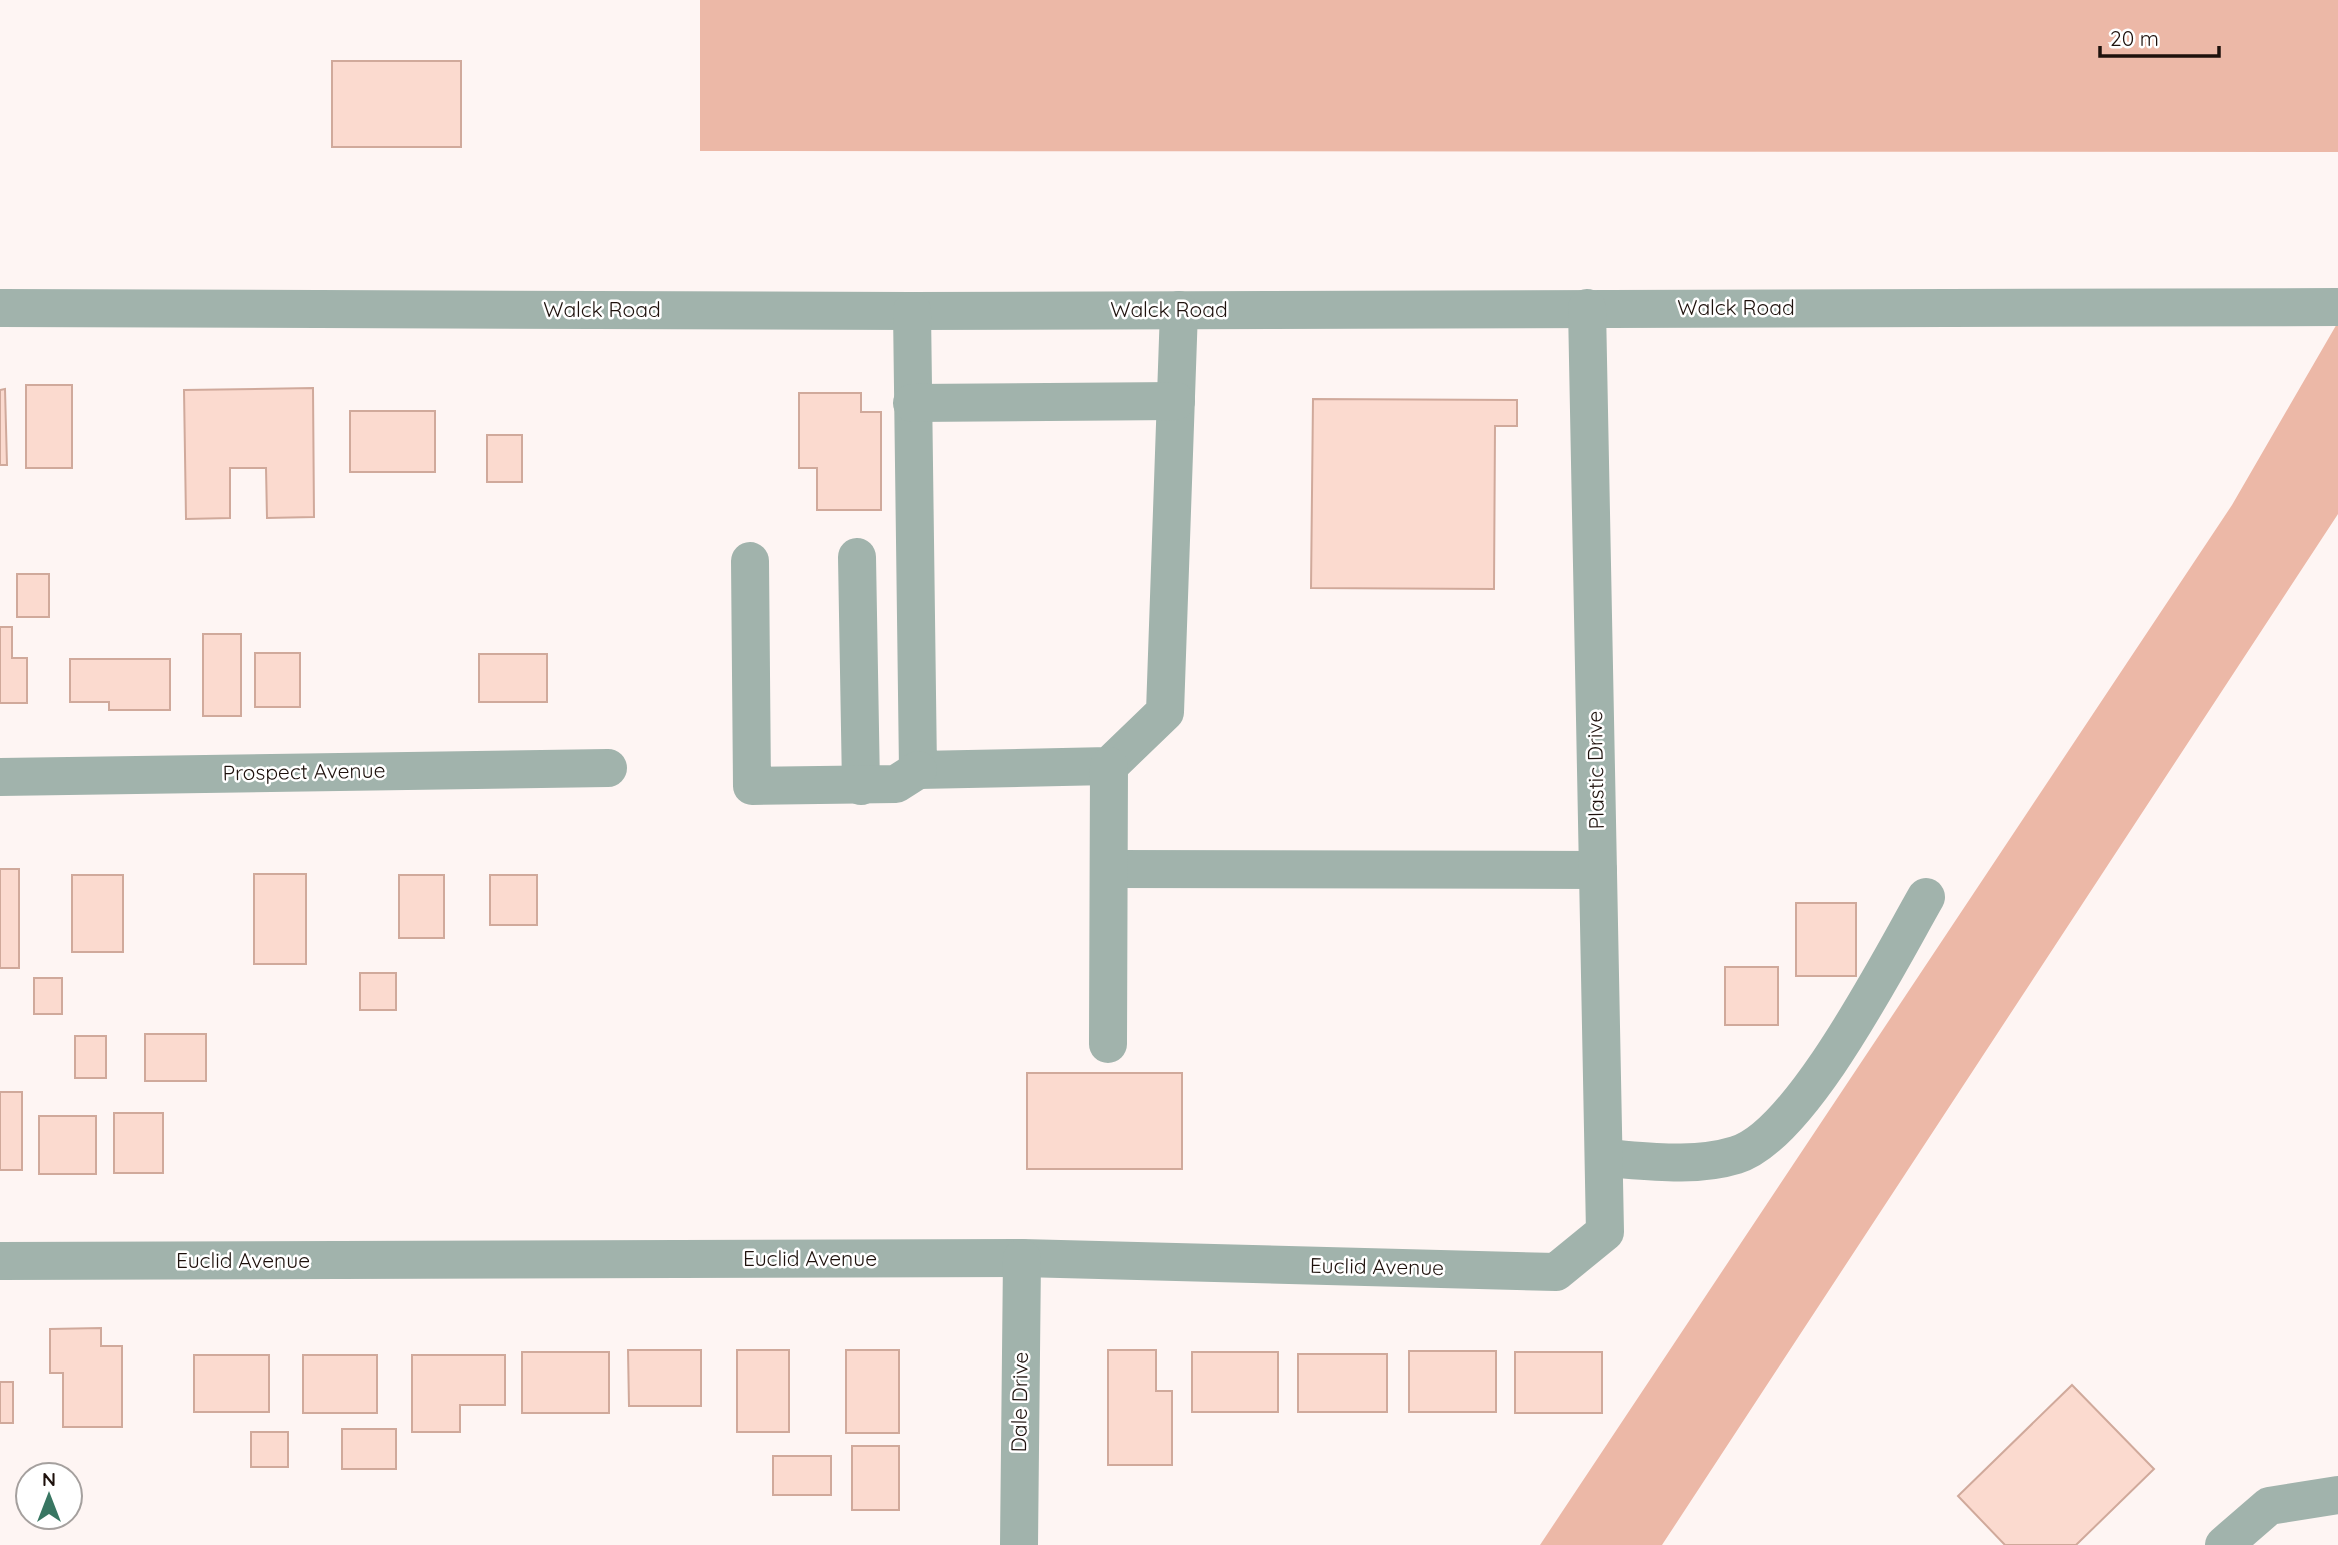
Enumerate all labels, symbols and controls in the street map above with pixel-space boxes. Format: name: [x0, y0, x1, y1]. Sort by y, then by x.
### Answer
scale bar: [2100, 14, 2219, 58]
text: 20 m: [2110, 25, 2159, 51]
street label: Walck Road: [1677, 294, 1795, 320]
street label: Walck Road: [543, 296, 661, 322]
street label: Walck Road: [1110, 296, 1228, 322]
street label: Plastic Drive: [1581, 710, 1609, 830]
street label: Prospect Avenue: [222, 757, 386, 785]
street label: Euclid Avenue: [743, 1245, 877, 1271]
street label: Euclid Avenue: [176, 1247, 310, 1273]
street label: Euclid Avenue: [1310, 1252, 1444, 1280]
street label: Dale Drive: [1005, 1351, 1033, 1452]
north arrow: [14, 1461, 84, 1531]
text: N: [42, 1467, 56, 1491]

